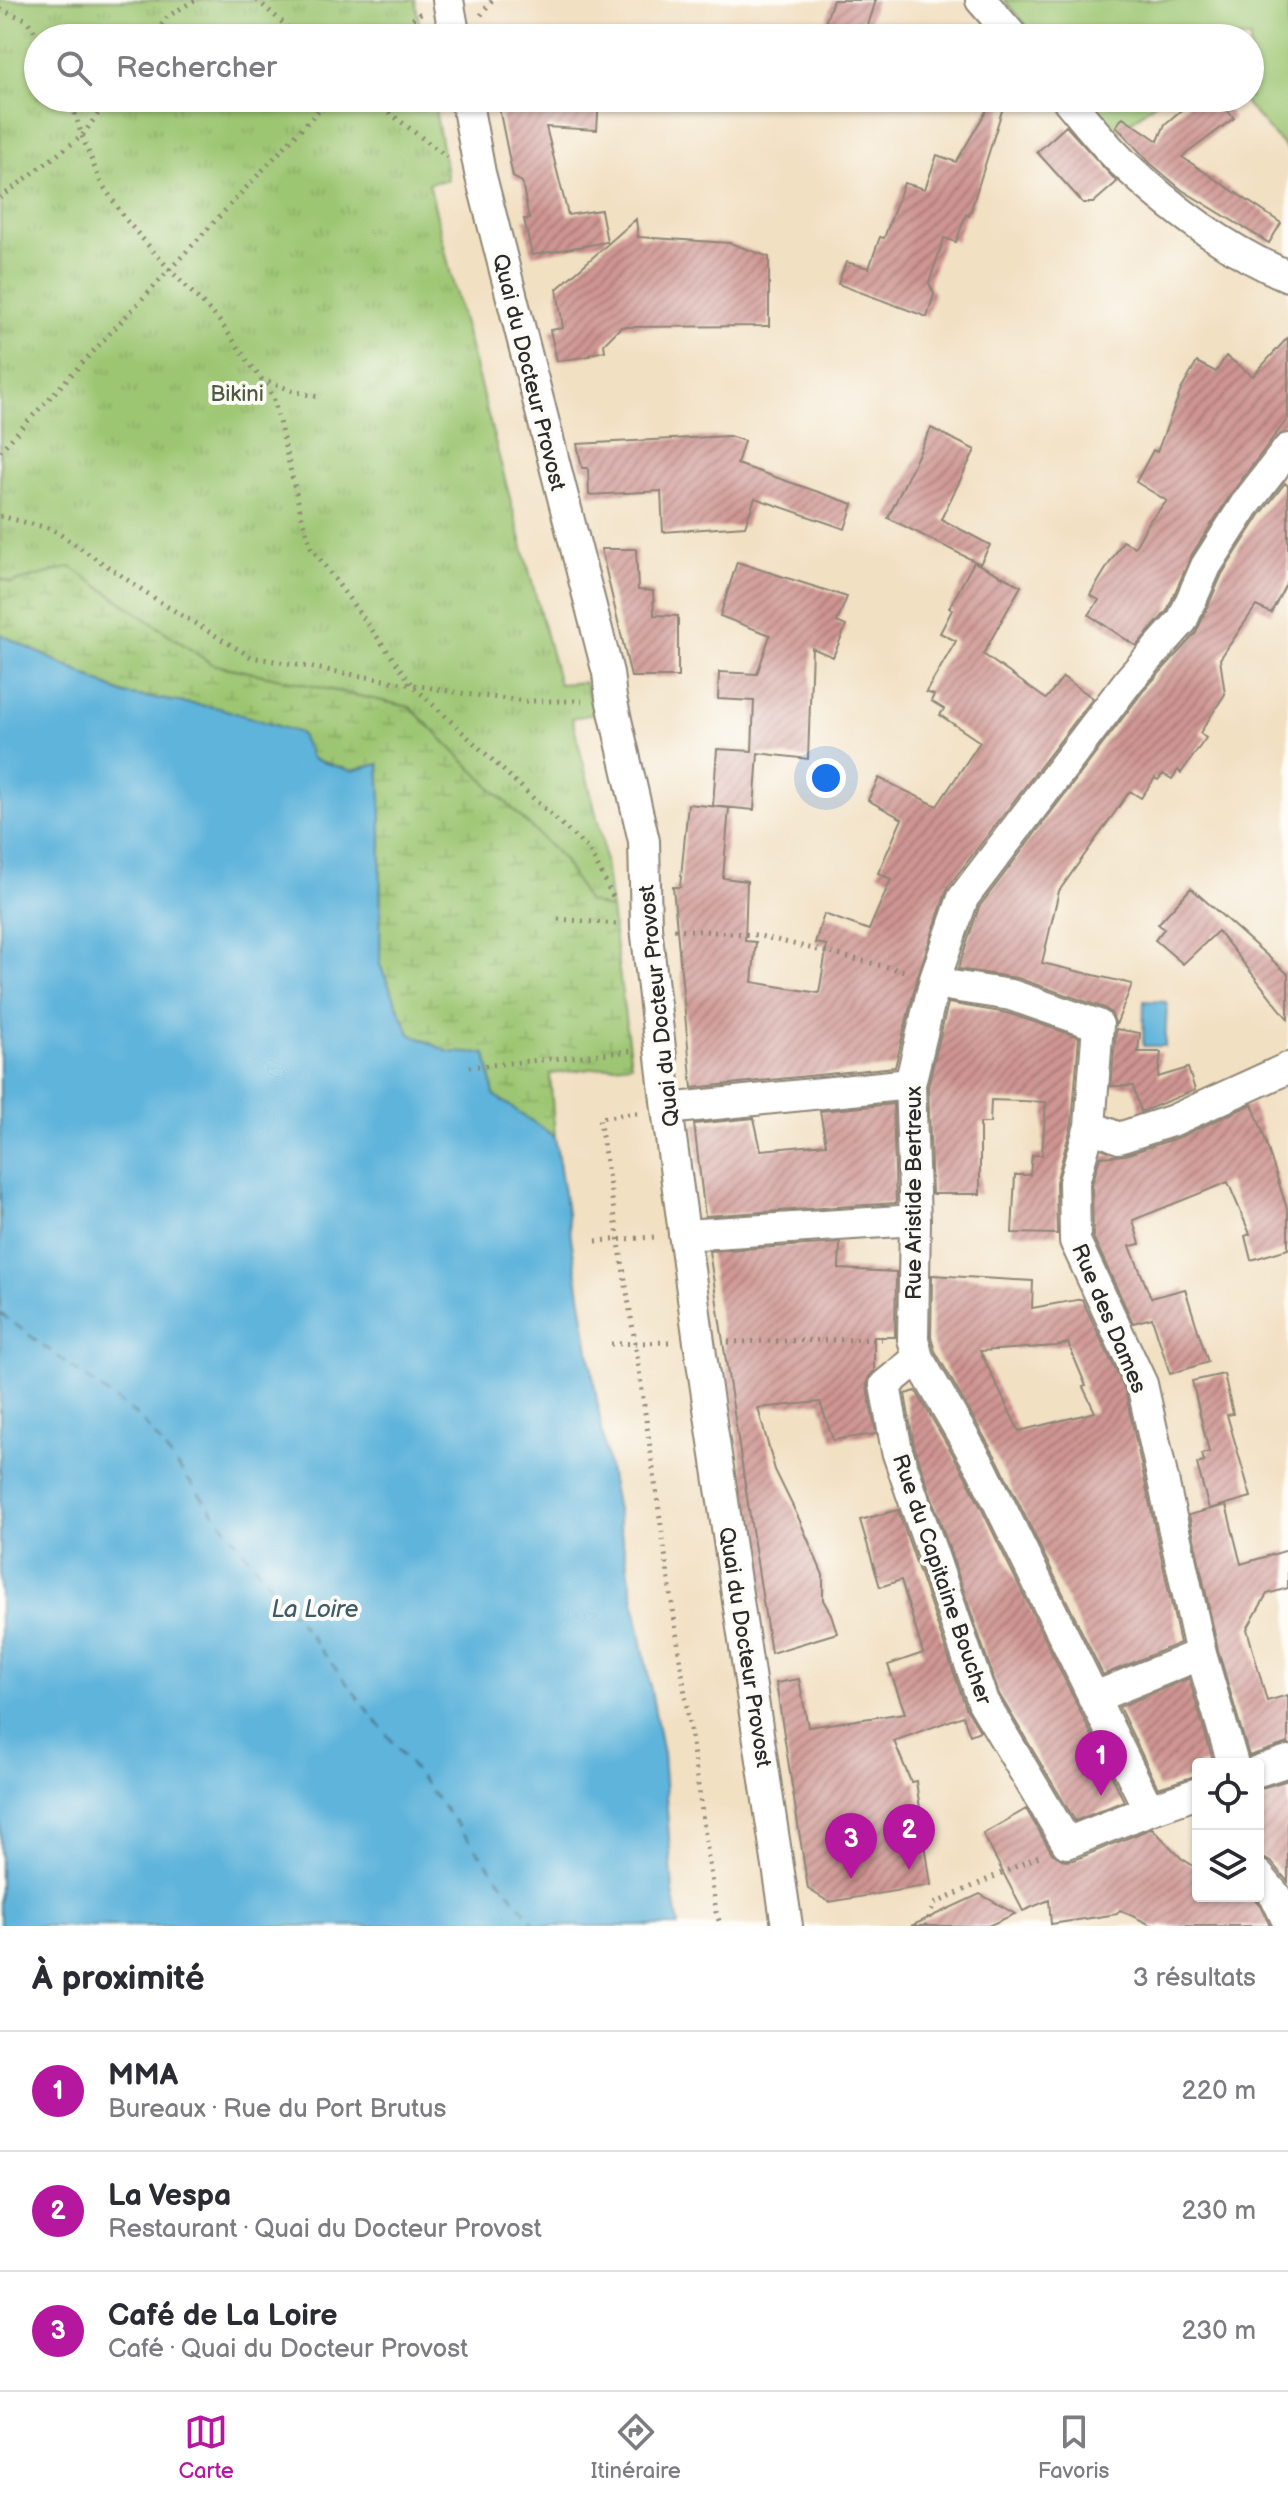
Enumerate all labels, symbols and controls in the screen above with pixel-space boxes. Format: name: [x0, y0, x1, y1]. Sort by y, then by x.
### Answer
search box: [24, 24, 1264, 112]
icon: search: [52, 46, 96, 90]
text: Rechercher: [116, 50, 277, 86]
street label: Quai du Docteur Provost: [486, 251, 571, 494]
park label: Bikini: [210, 381, 264, 408]
your location: [806, 758, 846, 798]
street label: Quai du Docteur Provost: [633, 883, 686, 1128]
street label: Rue Aristide Bertreux: [901, 1085, 928, 1300]
street label: Rue des Dames: [1065, 1240, 1152, 1397]
street label: Rue du Capitaine Boucher: [886, 1451, 998, 1709]
street label: Quai du Docteur Provost: [712, 1525, 777, 1770]
water label: La Loire: [271, 1595, 359, 1624]
pin: 1: [1075, 1730, 1127, 1796]
map controls: [1192, 1758, 1264, 1902]
button: locate: [1192, 1758, 1264, 1830]
pin: 2: [883, 1804, 935, 1870]
pin: 3: [825, 1813, 877, 1879]
button: layers: [1192, 1830, 1264, 1902]
text: À proximité: [32, 1958, 205, 1999]
text: 3 résultats: [1133, 1963, 1256, 1994]
text: MMA: [108, 2058, 178, 2094]
text: 1: [53, 2076, 63, 2107]
text: 220 m: [1182, 2076, 1256, 2107]
text: Bureaux · Rue du Port Brutus: [108, 2094, 446, 2125]
text: La Vespa: [108, 2178, 231, 2214]
text: 2: [50, 2196, 66, 2227]
text: 230 m: [1181, 2196, 1256, 2227]
text: Restaurant · Quai du Docteur Provost: [108, 2214, 542, 2245]
text: Café de La Loire: [108, 2298, 337, 2334]
text: 3: [50, 2316, 66, 2347]
text: 230 m: [1181, 2316, 1256, 2347]
text: Café · Quai du Docteur Provost: [108, 2334, 468, 2365]
tab: Carte: [178, 2410, 234, 2485]
tab: Itinéraire: [591, 2410, 681, 2485]
tab: Favoris: [1038, 2410, 1110, 2485]

